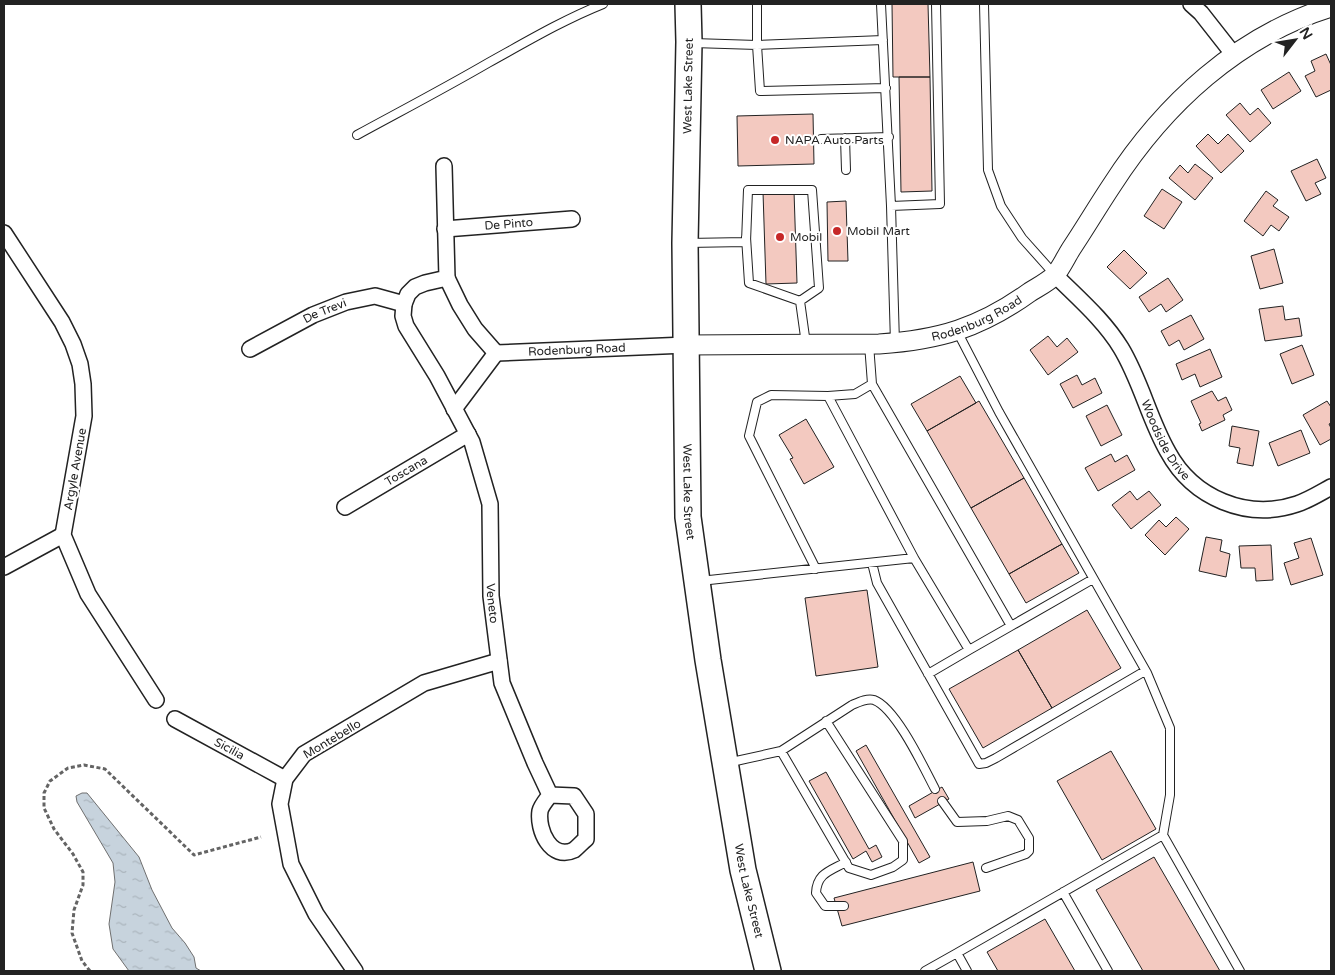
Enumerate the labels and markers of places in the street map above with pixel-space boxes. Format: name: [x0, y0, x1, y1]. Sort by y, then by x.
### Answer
place label: NAPA Auto Parts: [785, 133, 884, 147]
marker: NAPA Auto Parts: [769, 134, 781, 146]
place label: Mobil Mart: [847, 224, 910, 238]
marker: Mobil Mart: [831, 225, 843, 237]
place label: Mobil: [790, 230, 822, 244]
marker: Mobil: [774, 231, 786, 243]

